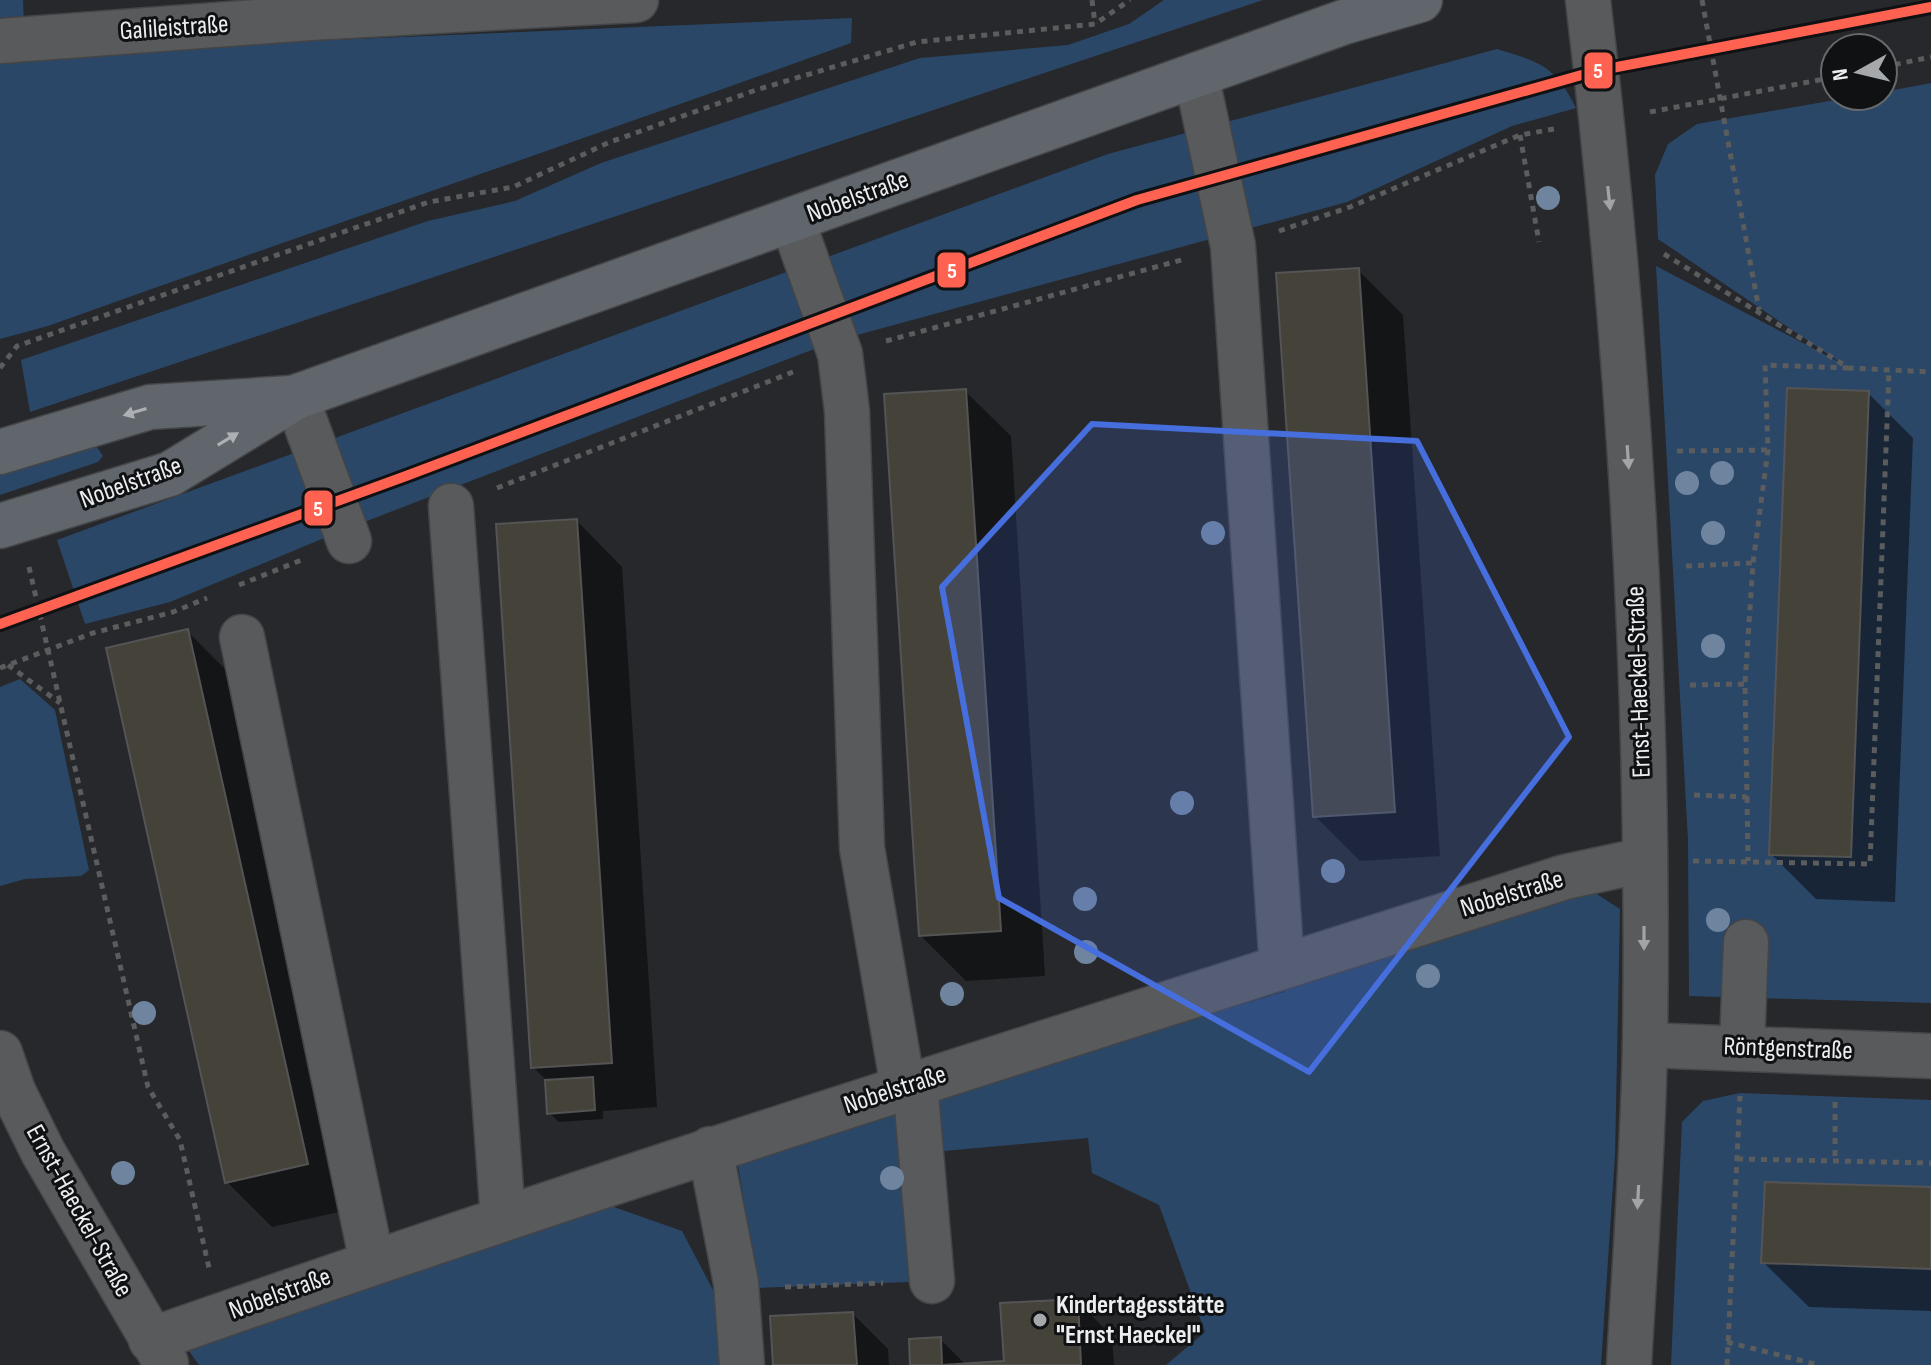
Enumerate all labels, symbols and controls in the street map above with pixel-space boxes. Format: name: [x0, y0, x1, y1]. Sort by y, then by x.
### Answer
street label: Galileistraße: [119, 9, 229, 47]
north arrow: [1819, 32, 1899, 112]
line badge: 5: [1583, 51, 1614, 90]
text: 5: [1593, 58, 1603, 85]
text: N: [1826, 67, 1855, 82]
street label: Nobelstraße: [803, 164, 913, 230]
one-way arrow: [1603, 186, 1616, 211]
line badge: 5: [936, 251, 967, 289]
text: 5: [947, 258, 957, 285]
one-way arrow: [123, 406, 147, 419]
one-way arrow: [217, 432, 239, 446]
one-way arrow: [1622, 445, 1635, 470]
street label: Nobelstraße: [76, 450, 186, 516]
line badge: 5: [303, 489, 334, 527]
text: 5: [313, 496, 323, 523]
street label: Ernst-Haeckel-Straße: [1620, 586, 1658, 778]
street label: Nobelstraße: [1457, 864, 1567, 924]
one-way arrow: [1638, 926, 1651, 951]
street label: Röntgenstraße: [1723, 1031, 1853, 1067]
street label: Nobelstraße: [840, 1059, 950, 1121]
street label: Ernst-Haeckel-Straße: [19, 1120, 139, 1302]
one-way arrow: [1631, 1185, 1644, 1210]
street label: Nobelstraße: [225, 1261, 335, 1327]
place label: Kindertagesstätte "Ernst Haeckel": [1056, 1290, 1225, 1351]
marker: Kindertagesstätte "Ernst Haeckel": [1031, 1311, 1049, 1329]

